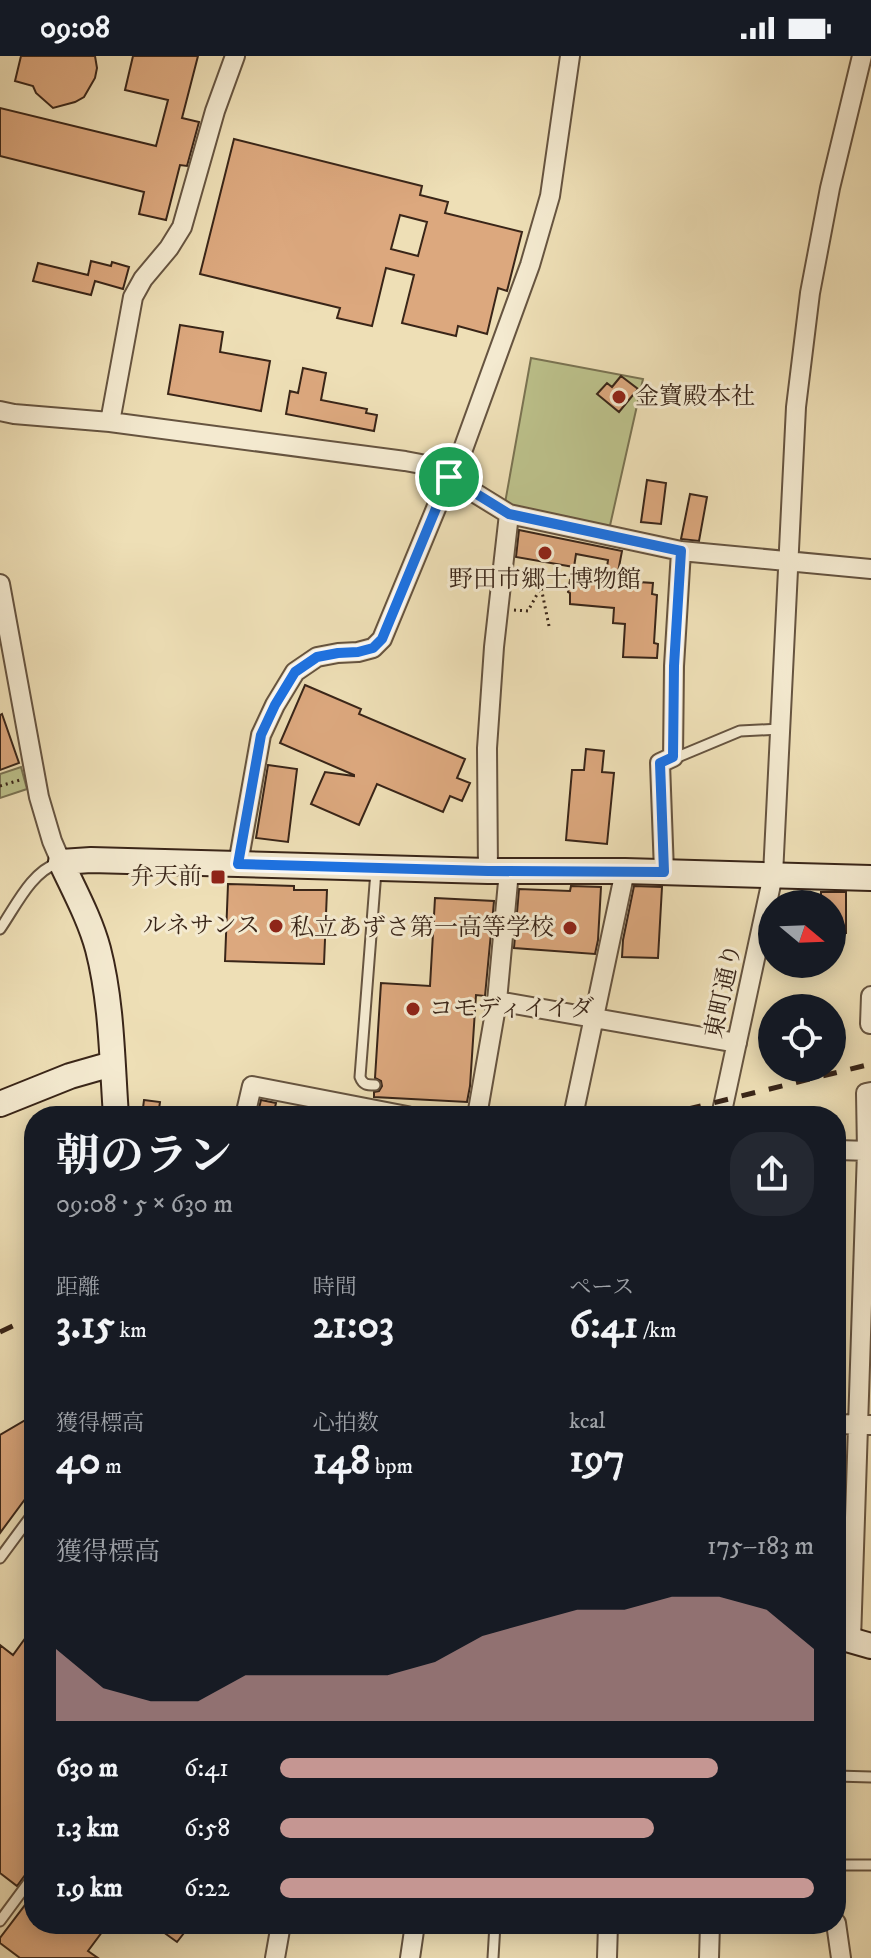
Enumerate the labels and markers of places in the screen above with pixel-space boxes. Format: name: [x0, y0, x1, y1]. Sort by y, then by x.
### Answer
place label: 金寶殿本社: [635, 382, 755, 412]
marker: 金寶殿本社: [610, 388, 628, 406]
pin: [415, 443, 483, 511]
marker: 野田市郷土博物館: [536, 544, 554, 562]
place label: 野田市郷土博物館: [449, 565, 641, 595]
place label: 弁天前: [130, 862, 202, 892]
marker: 弁天前: [209, 868, 227, 886]
place label: ルネサンス: [143, 911, 260, 941]
place label: 私立あずさ第一高等学校: [290, 913, 554, 943]
marker: ルネサンス: [267, 917, 285, 935]
marker: 私立あずさ第一高等学校: [561, 919, 579, 937]
place label: コモディイイダ: [429, 994, 594, 1024]
marker: コモディイイダ: [404, 1000, 422, 1018]

